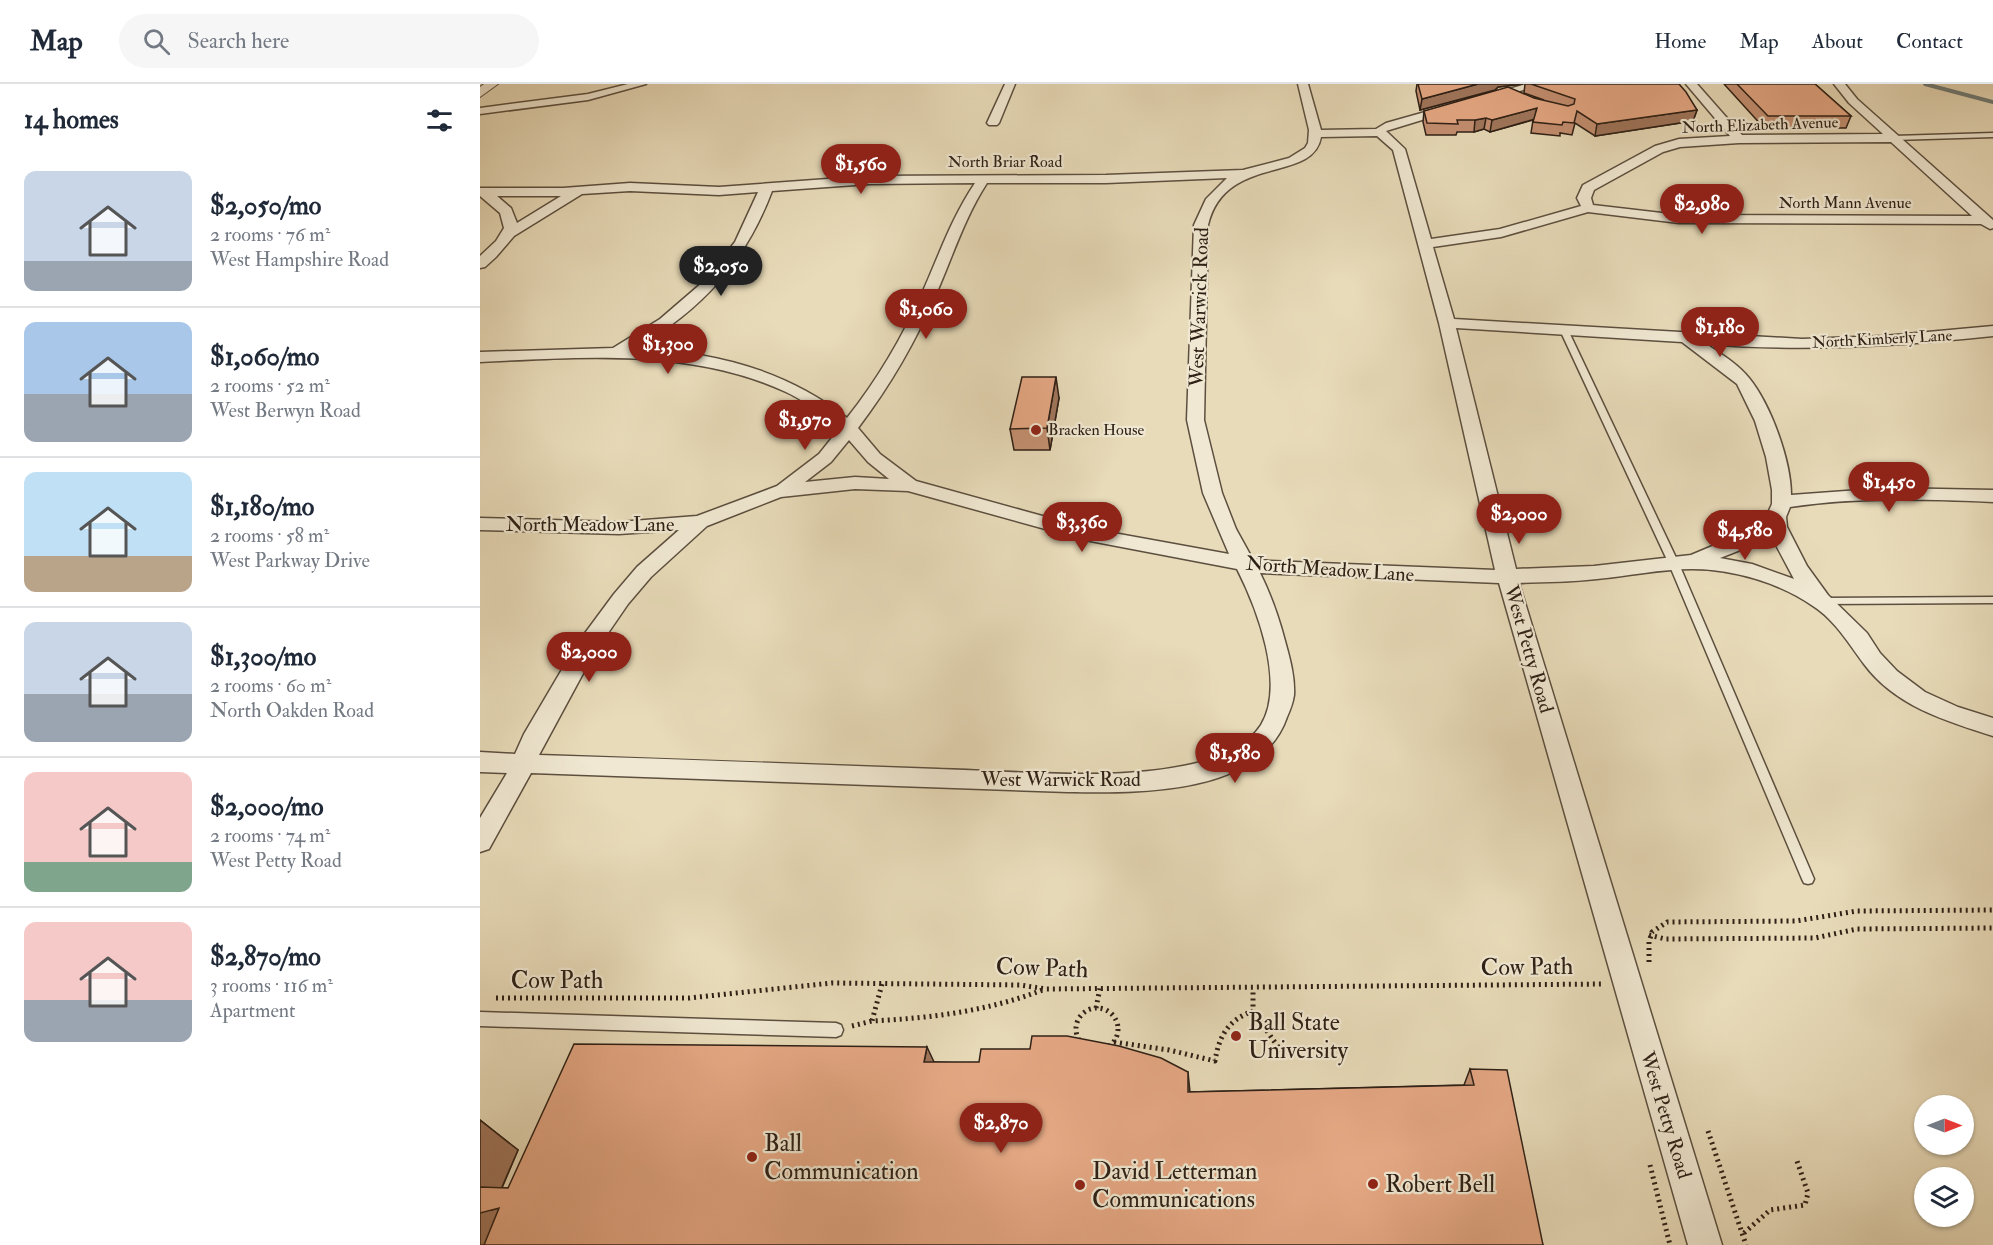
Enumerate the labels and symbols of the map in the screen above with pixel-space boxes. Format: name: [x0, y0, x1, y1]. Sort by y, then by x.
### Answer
street label: North Elizabeth Avenue: [1681, 112, 1839, 138]
pin: $1,560: [812, 144, 910, 195]
street label: North Briar Road: [948, 152, 1062, 172]
pin: $2,980: [1653, 184, 1751, 235]
street label: North Mann Avenue: [1779, 193, 1912, 213]
street label: West Warwick Road: [1184, 226, 1214, 388]
pin: $2,050: [672, 246, 770, 297]
pin: $1,060: [877, 289, 975, 340]
pin: $1,180: [1671, 307, 1769, 358]
pin: $1,300: [619, 324, 717, 375]
street label: North Kimberly Lane: [1811, 325, 1953, 353]
pin: $1,970: [756, 400, 854, 451]
place label: Bracken House: [1048, 420, 1144, 440]
marker: Bracken House: [1029, 423, 1043, 437]
pin: $1,450: [1840, 462, 1938, 513]
pin: $2,000: [1470, 494, 1568, 545]
pin: $3,360: [1033, 502, 1131, 553]
pin: $4,580: [1696, 510, 1794, 561]
street label: North Meadow Lane: [506, 512, 674, 537]
street label: North Meadow Lane: [1245, 551, 1415, 587]
street label: West Petty Road: [1499, 581, 1559, 716]
pin: $2,000: [540, 632, 638, 683]
pin: $1,580: [1186, 733, 1284, 784]
street label: West Warwick Road: [980, 767, 1141, 792]
street label: Cow Path: [995, 951, 1089, 985]
street label: Cow Path: [1480, 951, 1574, 983]
street label: Cow Path: [511, 965, 604, 996]
place label: Ball State University: [1248, 1007, 1349, 1066]
marker: Ball State University: [1229, 1029, 1243, 1043]
street label: West Petty Road: [1634, 1047, 1697, 1182]
north arrow: [1914, 1095, 1974, 1155]
pin: $2,870: [952, 1103, 1050, 1154]
place label: Ball Communication: [764, 1128, 919, 1187]
marker: Ball Communication: [745, 1150, 759, 1164]
place label: David Letterman Communications: [1092, 1156, 1257, 1215]
place label: Robert Bell: [1385, 1169, 1495, 1200]
marker: Robert Bell: [1366, 1177, 1380, 1191]
marker: David Letterman Communications: [1073, 1178, 1087, 1192]

